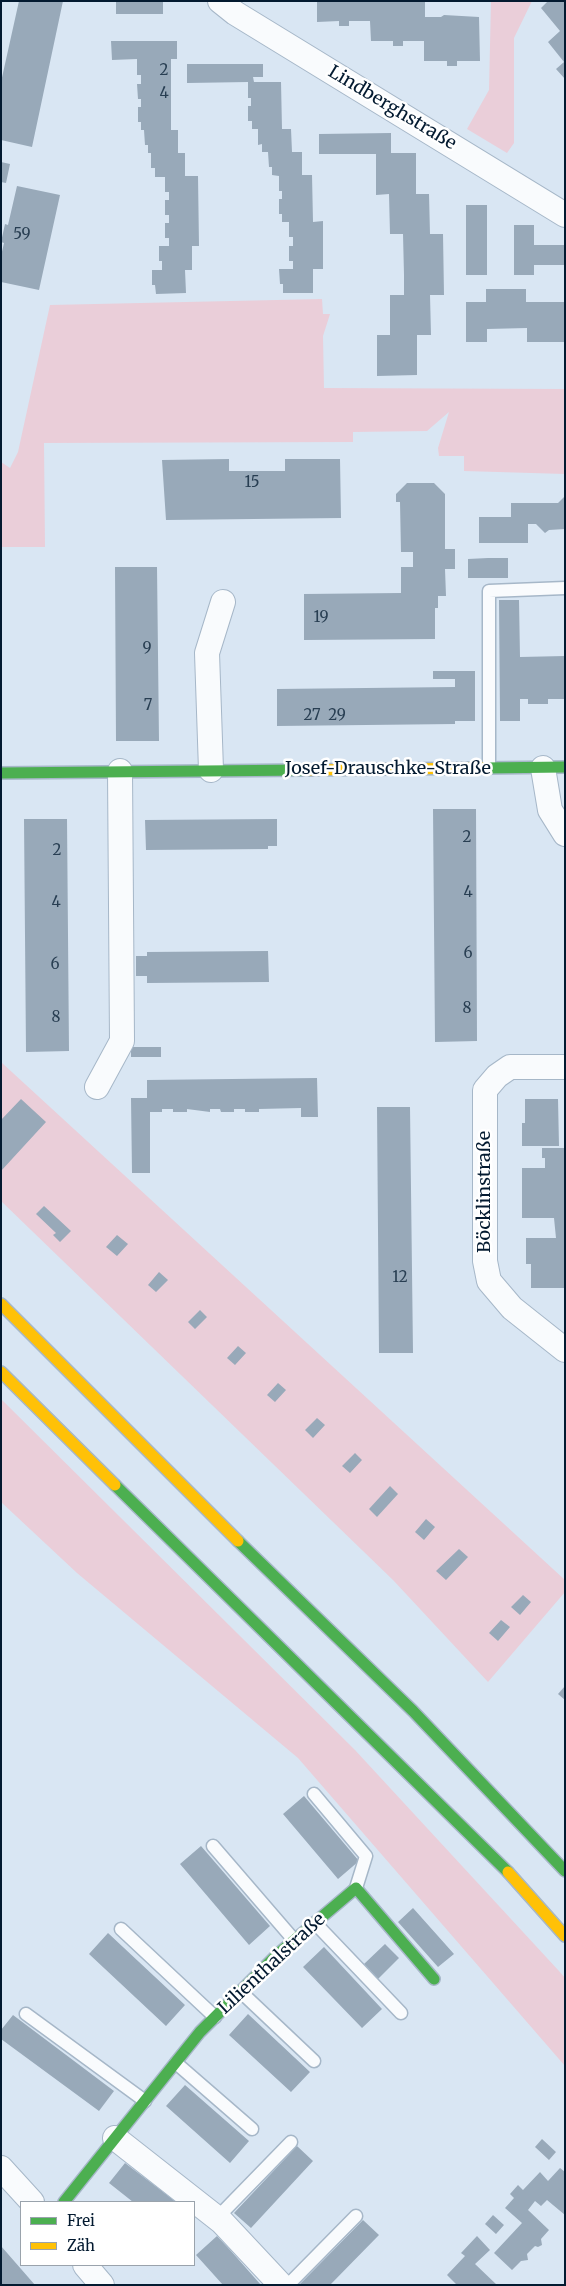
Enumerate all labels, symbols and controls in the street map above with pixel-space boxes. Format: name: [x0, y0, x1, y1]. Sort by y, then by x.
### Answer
street label: Lindberghstraße: [324, 61, 460, 155]
house number: 2: [160, 62, 168, 80]
house number: 4: [159, 85, 169, 103]
house number: 59: [13, 226, 31, 244]
house number: 15: [244, 474, 260, 492]
house number: 19: [313, 609, 329, 627]
house number: 9: [142, 640, 152, 658]
house number: 7: [144, 697, 152, 715]
house number: 27: [304, 707, 320, 725]
house number: 29: [328, 707, 346, 725]
street label: Josef-Drauschke-Straße: [285, 758, 491, 780]
house number: 2: [463, 829, 471, 847]
house number: 2: [53, 842, 61, 860]
house number: 4: [463, 884, 473, 902]
house number: 4: [51, 894, 61, 912]
house number: 6: [463, 945, 473, 963]
house number: 6: [50, 956, 60, 974]
house number: 8: [463, 1000, 471, 1018]
house number: 8: [52, 1009, 60, 1027]
street label: Böcklinstraße: [474, 1131, 496, 1253]
house number: 12: [392, 1269, 408, 1287]
street label: Lilienthalstraße: [214, 1909, 330, 2019]
legend: [20, 2201, 195, 2266]
text: Frei: [67, 2211, 95, 2230]
text: Zäh: [67, 2236, 95, 2255]

